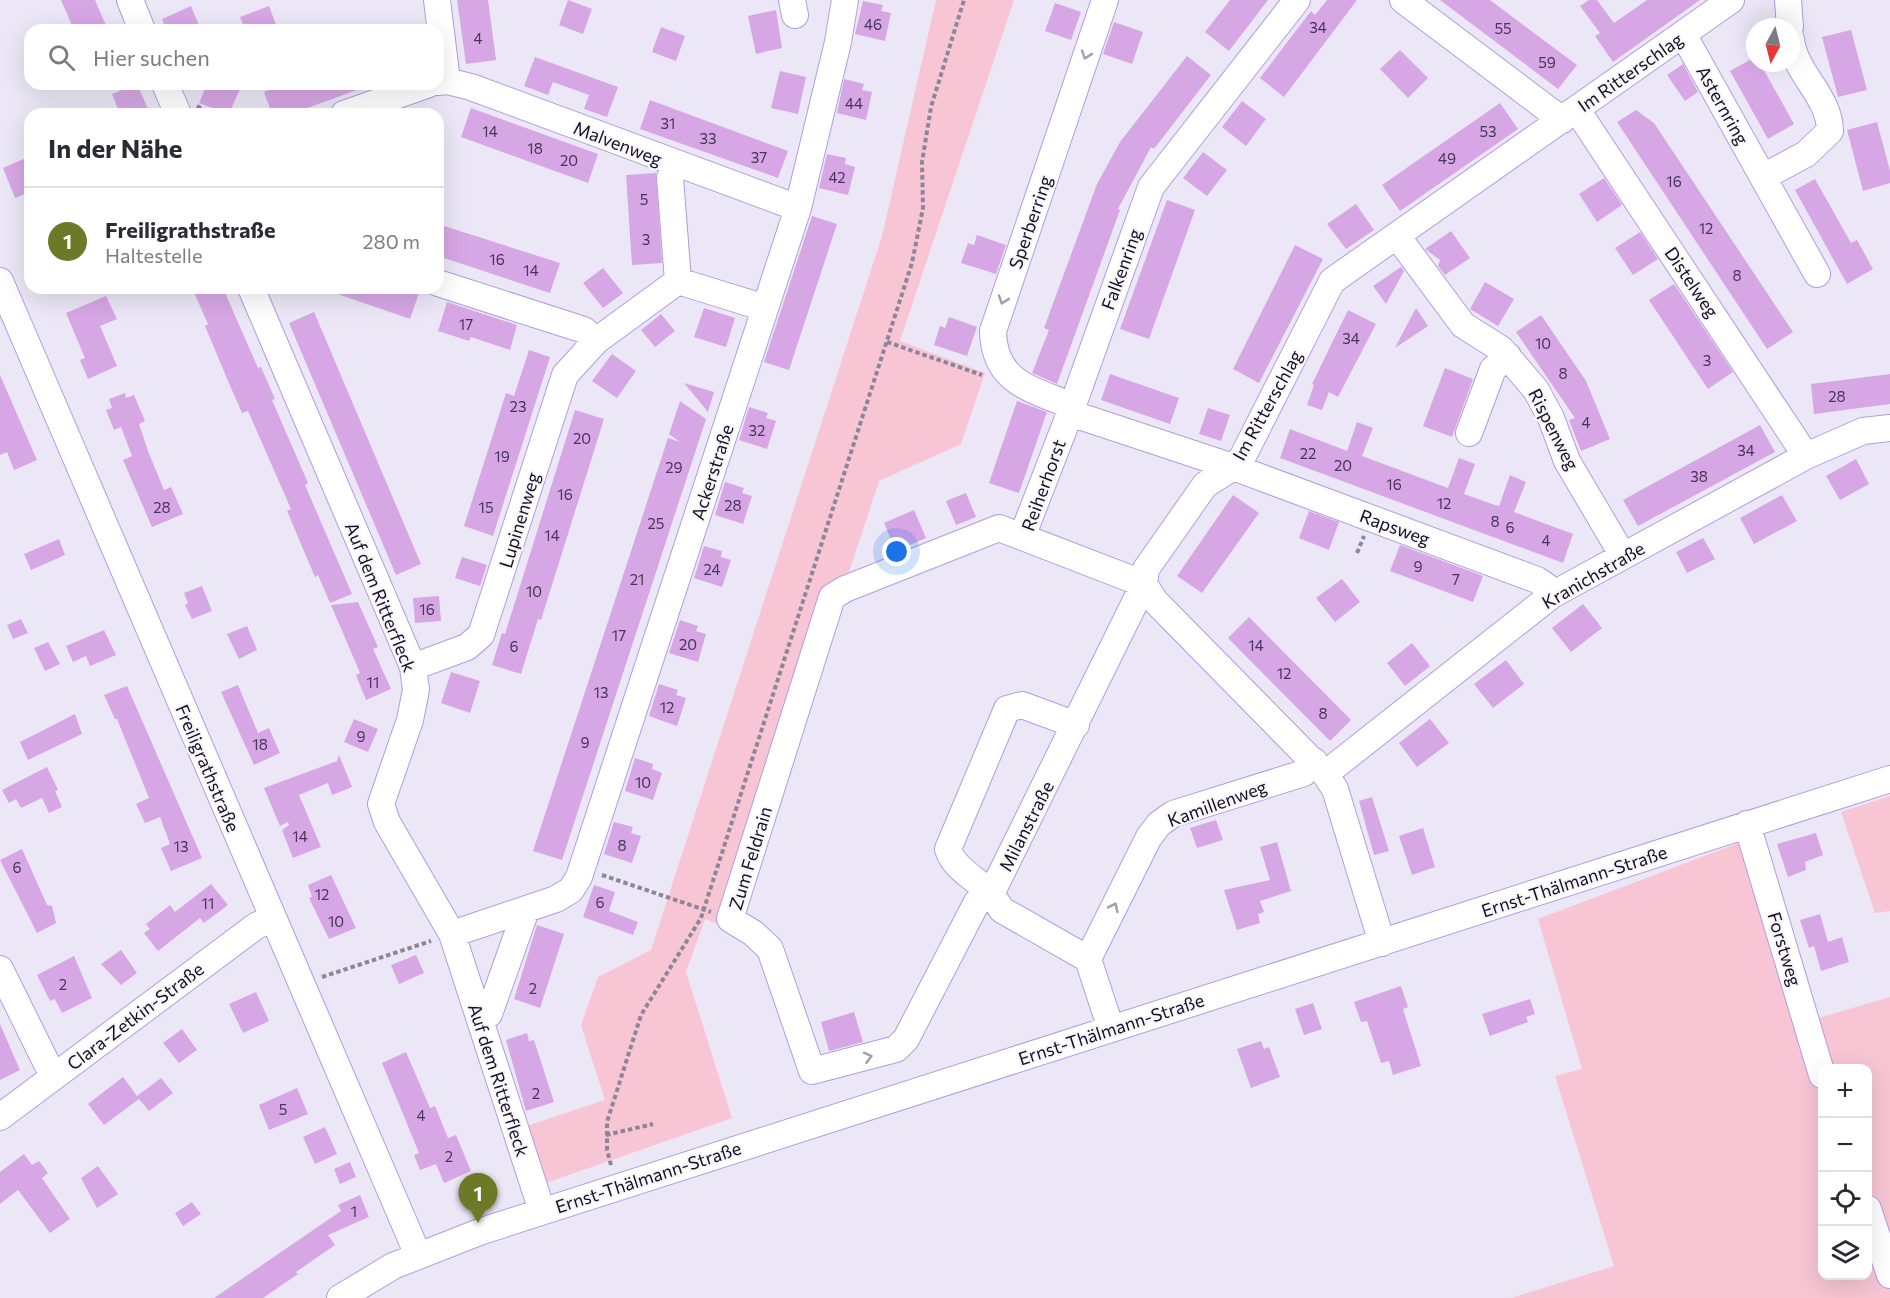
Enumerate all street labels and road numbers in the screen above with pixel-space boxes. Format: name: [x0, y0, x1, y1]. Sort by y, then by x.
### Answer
street label: Im Ritterschlag: [1573, 28, 1687, 116]
street label: Asternring: [1692, 62, 1754, 148]
street label: Malvenweg: [571, 116, 666, 170]
street label: Sperberring: [1004, 172, 1056, 271]
street label: Falkenring: [1096, 225, 1146, 313]
street label: Distelweg: [1660, 242, 1724, 322]
street label: Im Ritterschlag: [1228, 346, 1307, 464]
street label: Rispenweg: [1524, 385, 1584, 474]
street label: Ackerstraße: [686, 422, 738, 522]
street label: Reiherhorst: [1016, 436, 1070, 534]
street label: Lupinenweg: [494, 469, 544, 571]
street label: Rapsweg: [1357, 504, 1433, 550]
street label: Auf dem Ritterfleck: [341, 519, 421, 675]
street label: Kranichstraße: [1538, 537, 1648, 613]
street label: Freiligrathstraße: [171, 701, 245, 835]
street label: Kamillenweg: [1164, 775, 1270, 831]
street label: Milanstraße: [994, 777, 1058, 875]
street label: Zum Feldrain: [724, 804, 776, 912]
street label: Ernst-Thälmann-Straße: [1478, 841, 1670, 921]
street label: Forstweg: [1763, 909, 1807, 989]
street label: Clara-Zetkin-Straße: [62, 957, 208, 1075]
street label: Ernst-Thälmann-Straße: [1015, 989, 1207, 1069]
street label: Auf dem Ritterfleck: [464, 1001, 534, 1160]
street label: Ernst-Thälmann-Straße: [552, 1137, 744, 1217]

